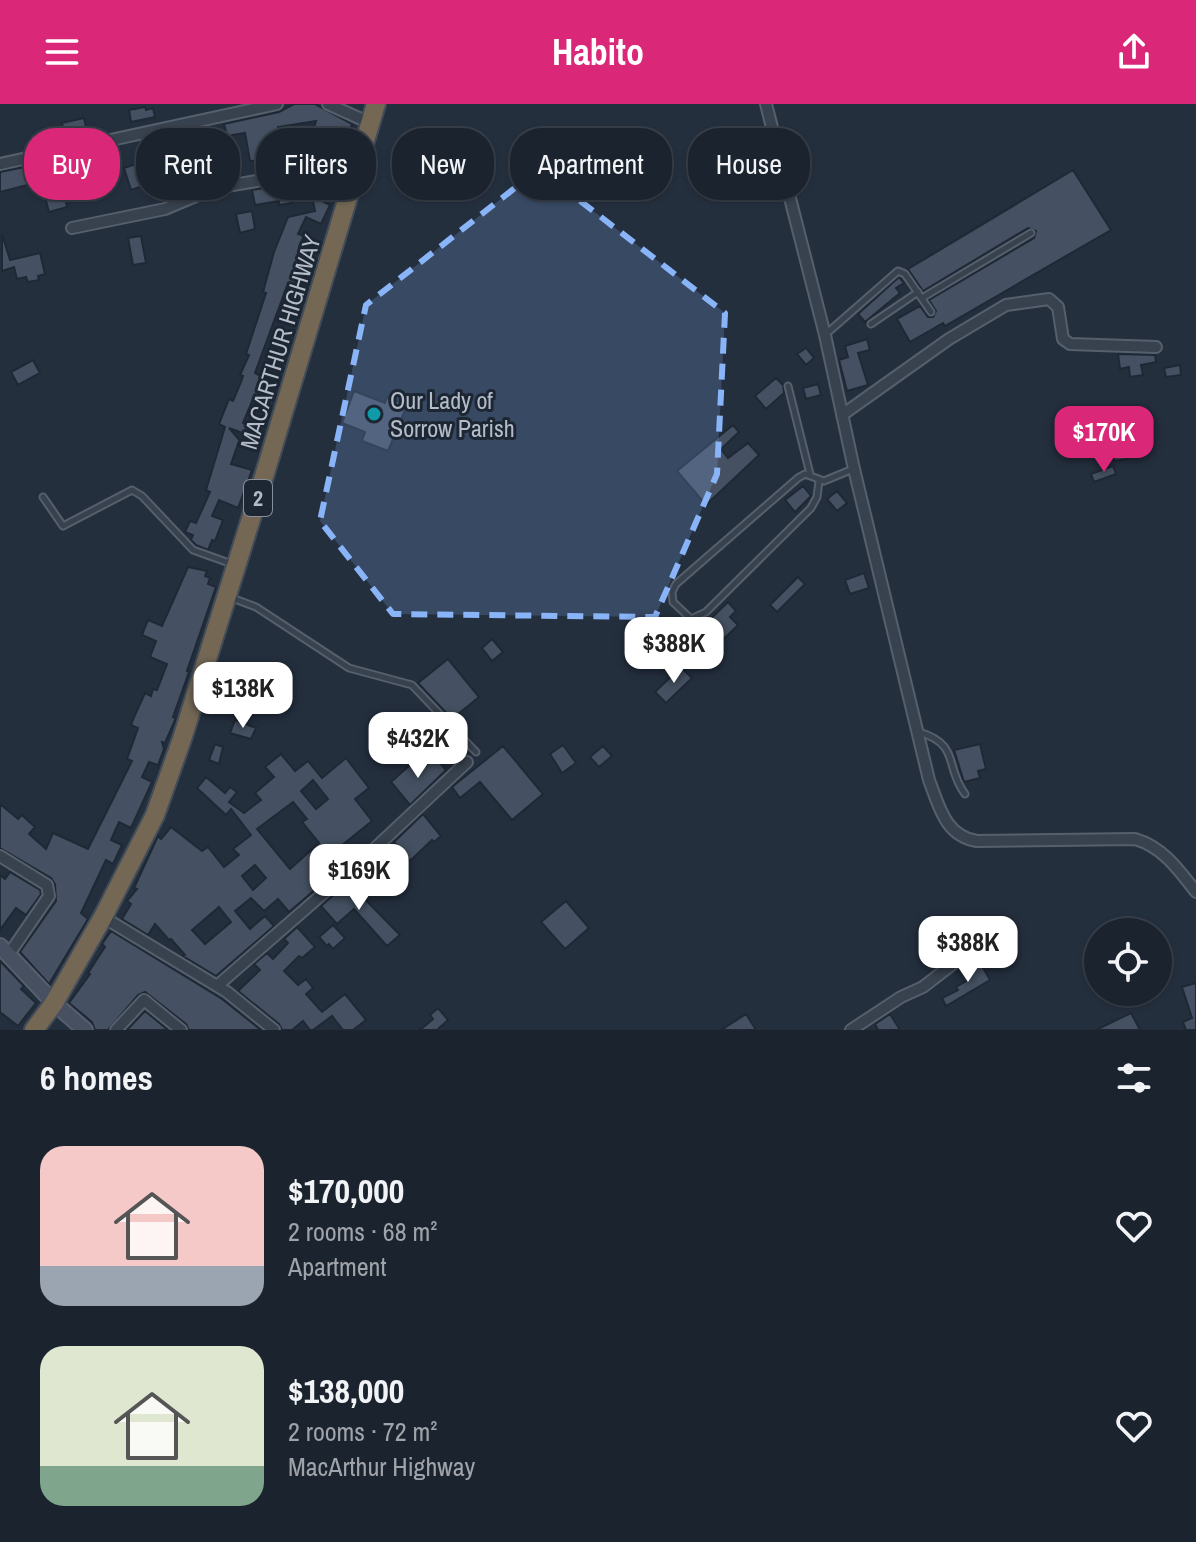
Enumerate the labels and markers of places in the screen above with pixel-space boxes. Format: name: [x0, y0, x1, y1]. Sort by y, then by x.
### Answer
place label: Our Lady of Sorrow Parish: [390, 384, 515, 444]
marker: Our Lady of Sorrow Parish: [365, 405, 383, 423]
pin: $170K: [1048, 406, 1160, 474]
pin: $388K: [618, 617, 730, 685]
pin: $138K: [187, 662, 299, 730]
pin: $432K: [362, 712, 474, 780]
pin: $169K: [303, 844, 415, 912]
pin: $388K: [912, 916, 1024, 984]

